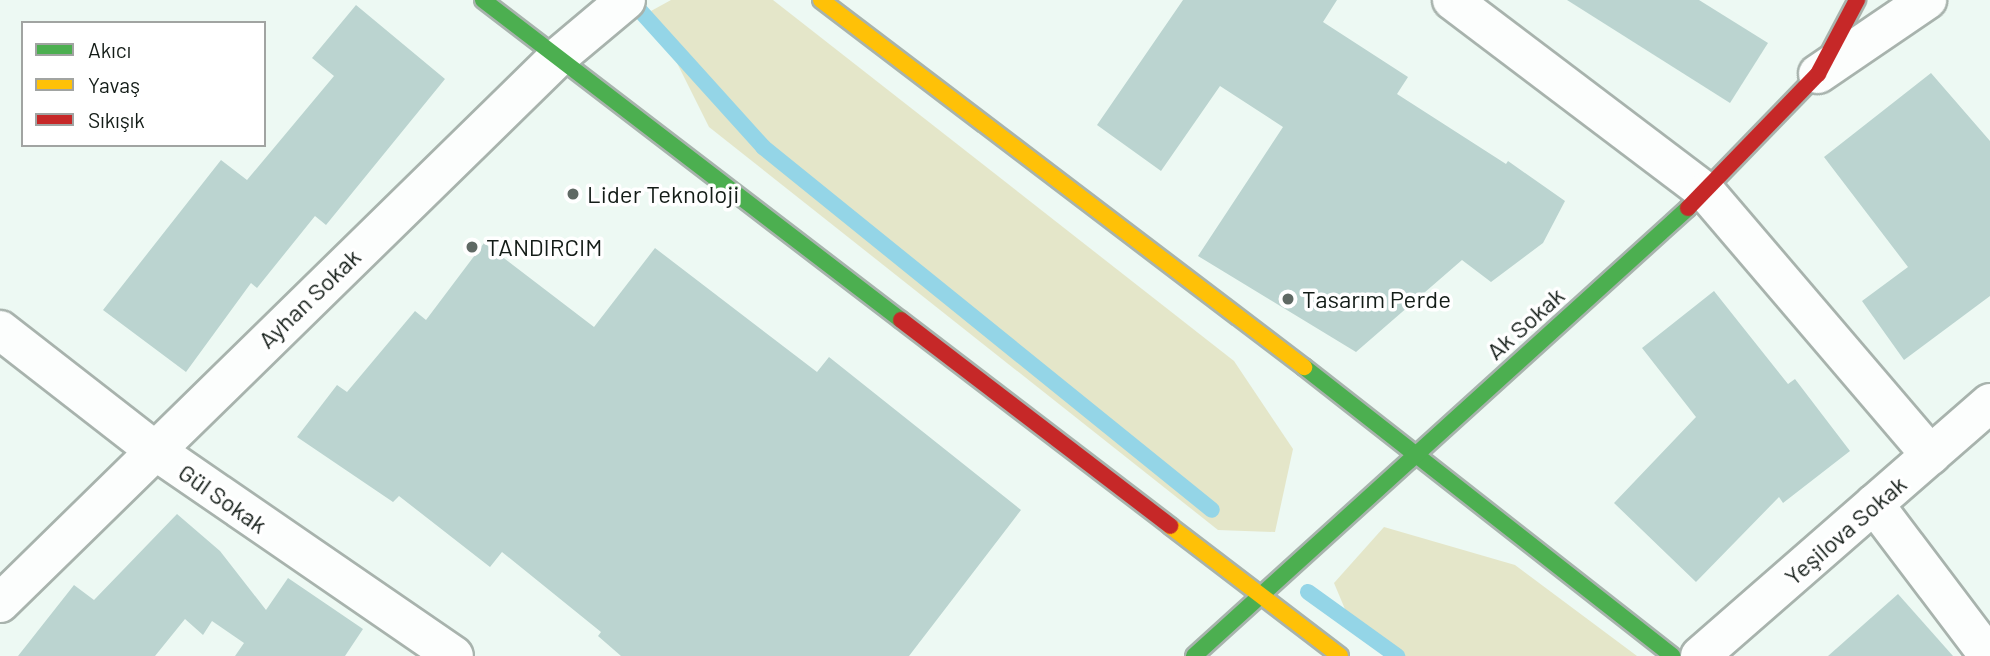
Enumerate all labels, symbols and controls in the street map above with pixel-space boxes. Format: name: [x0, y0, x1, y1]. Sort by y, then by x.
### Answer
legend: [21, 21, 266, 147]
text: Akıcı: [88, 37, 131, 62]
text: Yavaş: [88, 72, 140, 97]
text: Sıkışık: [88, 107, 145, 132]
place label: Lider Teknoloji: [587, 180, 739, 208]
marker: Lider Teknoloji: [565, 186, 581, 202]
place label: TANDIRCIM: [486, 233, 602, 261]
marker: TANDIRCIM: [464, 239, 480, 255]
street label: Ayhan Sokak: [252, 242, 366, 354]
street label: Ak Sokak: [1480, 281, 1570, 365]
place label: Tasarım Perde: [1302, 285, 1451, 313]
marker: Tasarım Perde: [1280, 291, 1296, 307]
street label: Gül Sokak: [173, 457, 273, 539]
street label: Yeşilova Sokak: [1778, 469, 1912, 591]

